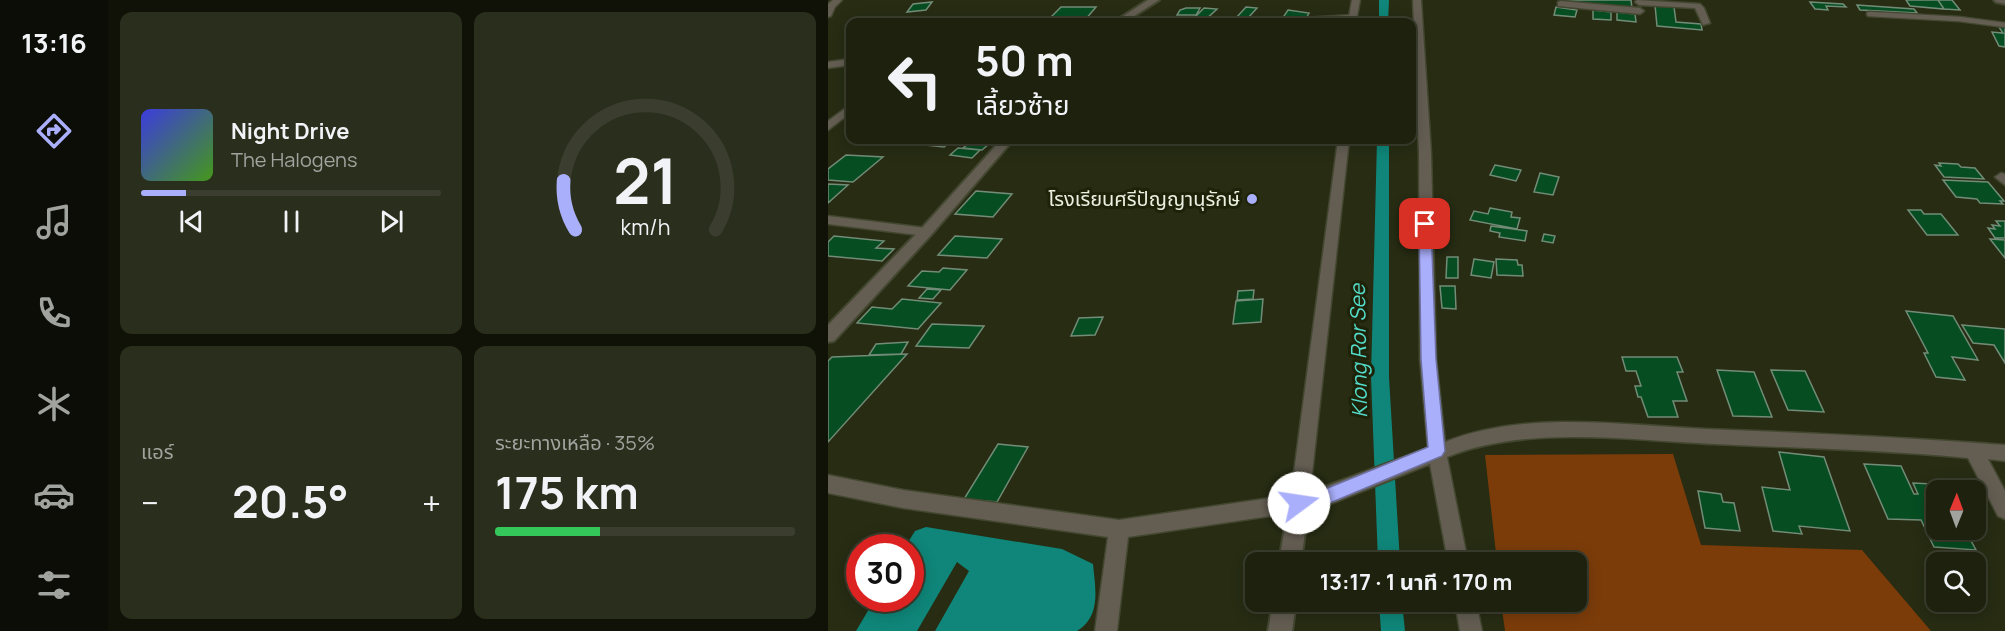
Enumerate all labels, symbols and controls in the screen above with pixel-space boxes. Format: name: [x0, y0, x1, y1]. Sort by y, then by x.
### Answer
text: 13:16: [21, 24, 87, 61]
text: 50 m: [975, 31, 1073, 89]
icon: left: [876, 42, 954, 120]
text: เลี้ยวซ้าย: [975, 86, 1069, 123]
icon: directions: [33, 110, 75, 152]
text: Night Drive: [231, 116, 350, 146]
text: 21: [613, 137, 677, 223]
text: The Halogens: [231, 146, 357, 173]
place label: โรงเรียนศรีปัญญานุรักษ์: [1048, 185, 1240, 212]
marker: โรงเรียนศรีปัญญานุรักษ์: [1245, 192, 1259, 206]
pin: [1399, 198, 1450, 249]
icon: music: [33, 201, 75, 243]
icon: previous: [175, 205, 208, 238]
icon: pause: [275, 205, 308, 238]
icon: next: [375, 205, 408, 238]
icon: arrive: [1408, 207, 1441, 240]
text: km/h: [620, 213, 670, 242]
water label: Klong Ror See: [1343, 282, 1373, 418]
icon: phone: [33, 292, 75, 334]
icon: climate: [33, 383, 75, 425]
text: ระยะทางเหลือ · 35%: [495, 429, 655, 456]
text: แอร์: [141, 438, 173, 465]
text: 175 km: [495, 461, 639, 523]
text: 20.5°: [232, 470, 349, 532]
position arrow: [1267, 471, 1331, 535]
icon: car: [33, 474, 75, 516]
text: −: [141, 480, 159, 525]
text: +: [422, 480, 441, 525]
north arrow: [1926, 480, 1986, 540]
map controls: [1926, 480, 1986, 612]
speed limit sign: 30: [846, 534, 924, 612]
button: search: [1926, 552, 1986, 612]
icon: filters: [33, 564, 75, 606]
text: 13:17 · 1 นาที · 170 m: [1320, 567, 1512, 597]

